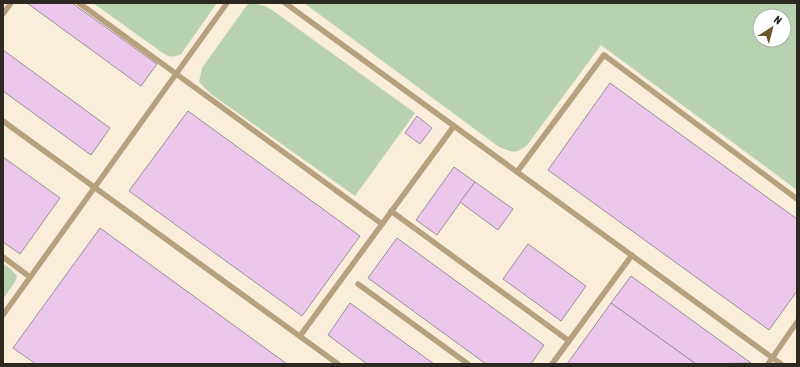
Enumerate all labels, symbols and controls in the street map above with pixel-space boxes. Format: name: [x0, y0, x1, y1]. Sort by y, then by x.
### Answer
north arrow: [752, 8, 792, 48]
text: N: [772, 13, 784, 27]

